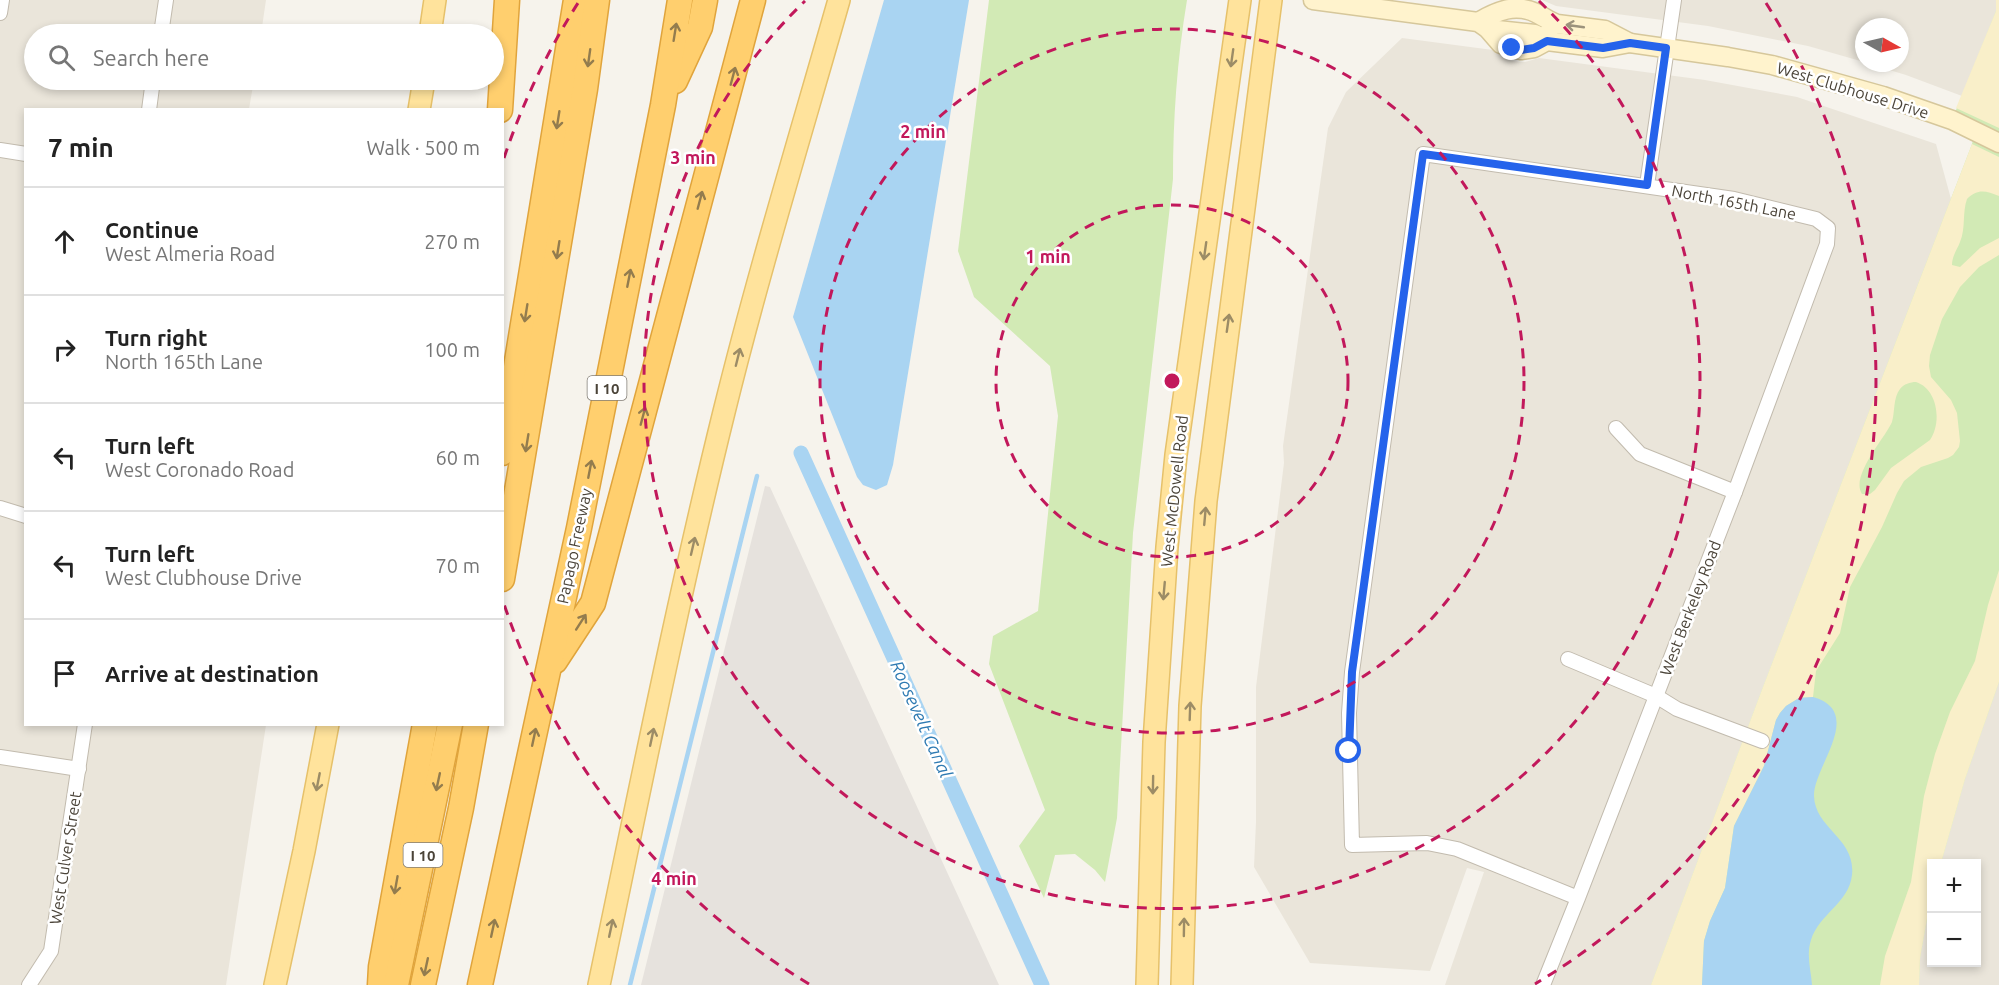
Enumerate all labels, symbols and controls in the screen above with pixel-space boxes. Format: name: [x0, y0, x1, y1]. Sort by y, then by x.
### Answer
north arrow: [1855, 18, 1909, 72]
one-way arrow: [1566, 21, 1586, 32]
one-way arrow: [669, 22, 680, 42]
search box: [24, 24, 504, 90]
route end: [1498, 34, 1524, 60]
icon: search: [45, 41, 78, 74]
text: Search here: [93, 45, 209, 70]
one-way arrow: [584, 48, 595, 67]
one-way arrow: [1226, 48, 1237, 67]
street label: West Clubhouse Drive: [1775, 58, 1931, 122]
one-way arrow: [728, 67, 739, 86]
one-way arrow: [552, 110, 563, 130]
text: 2 min: [900, 121, 946, 141]
text: 7 min: [48, 133, 114, 162]
text: Walk · 500 m: [367, 136, 480, 159]
text: 3 min: [670, 147, 716, 167]
street label: North 165th Lane: [1670, 181, 1798, 223]
one-way arrow: [695, 191, 707, 210]
text: Continue: [105, 217, 199, 242]
icon: ahead: [48, 225, 81, 258]
text: 270 m: [424, 230, 480, 253]
one-way arrow: [553, 240, 564, 260]
one-way arrow: [1199, 241, 1210, 260]
text: West Almeria Road: [105, 242, 275, 265]
text: 1 min: [1025, 246, 1071, 266]
one-way arrow: [624, 269, 635, 288]
one-way arrow: [520, 302, 531, 322]
one-way arrow: [1223, 313, 1234, 333]
text: Turn right: [105, 325, 207, 350]
icon: right: [48, 333, 81, 366]
text: 100 m: [424, 338, 480, 361]
one-way arrow: [733, 348, 745, 367]
text: North 165th Lane: [105, 350, 263, 373]
centre of rings: [1162, 371, 1182, 391]
road number: I 10: [588, 376, 626, 400]
one-way arrow: [638, 407, 649, 426]
street label: West McDowell Road: [1157, 414, 1191, 568]
text: Turn left: [105, 433, 195, 458]
one-way arrow: [521, 433, 532, 452]
icon: left: [48, 441, 81, 474]
text: 60 m: [436, 446, 480, 469]
text: West Coronado Road: [105, 458, 294, 481]
one-way arrow: [585, 460, 596, 480]
street label: Papago Freeway: [553, 486, 595, 605]
one-way arrow: [1200, 507, 1211, 527]
one-way arrow: [688, 537, 699, 557]
street label: West Berkeley Road: [1656, 538, 1724, 678]
text: Turn left: [105, 541, 195, 566]
icon: left: [48, 549, 81, 582]
text: 70 m: [436, 554, 480, 577]
text: West Clubhouse Drive: [105, 566, 302, 589]
one-way arrow: [1158, 580, 1169, 600]
one-way arrow: [575, 614, 587, 630]
icon: arrive: [48, 657, 81, 690]
water label: Roosevelt Canal: [887, 657, 957, 781]
text: Arrive at destination: [105, 661, 319, 686]
one-way arrow: [1185, 701, 1196, 721]
one-way arrow: [529, 728, 541, 747]
one-way arrow: [646, 728, 658, 747]
route start: [1335, 737, 1361, 763]
one-way arrow: [312, 772, 323, 791]
one-way arrow: [432, 772, 443, 791]
one-way arrow: [1147, 775, 1159, 795]
street label: West Culver Street: [46, 790, 85, 926]
road number: I 10: [404, 843, 442, 867]
map controls: [1927, 859, 1981, 967]
button: +: [1927, 859, 1981, 913]
text: 4 min: [651, 868, 697, 888]
one-way arrow: [390, 875, 401, 895]
button: −: [1927, 913, 1981, 967]
one-way arrow: [1178, 917, 1190, 937]
one-way arrow: [487, 919, 499, 938]
one-way arrow: [606, 919, 617, 938]
one-way arrow: [420, 957, 432, 976]

